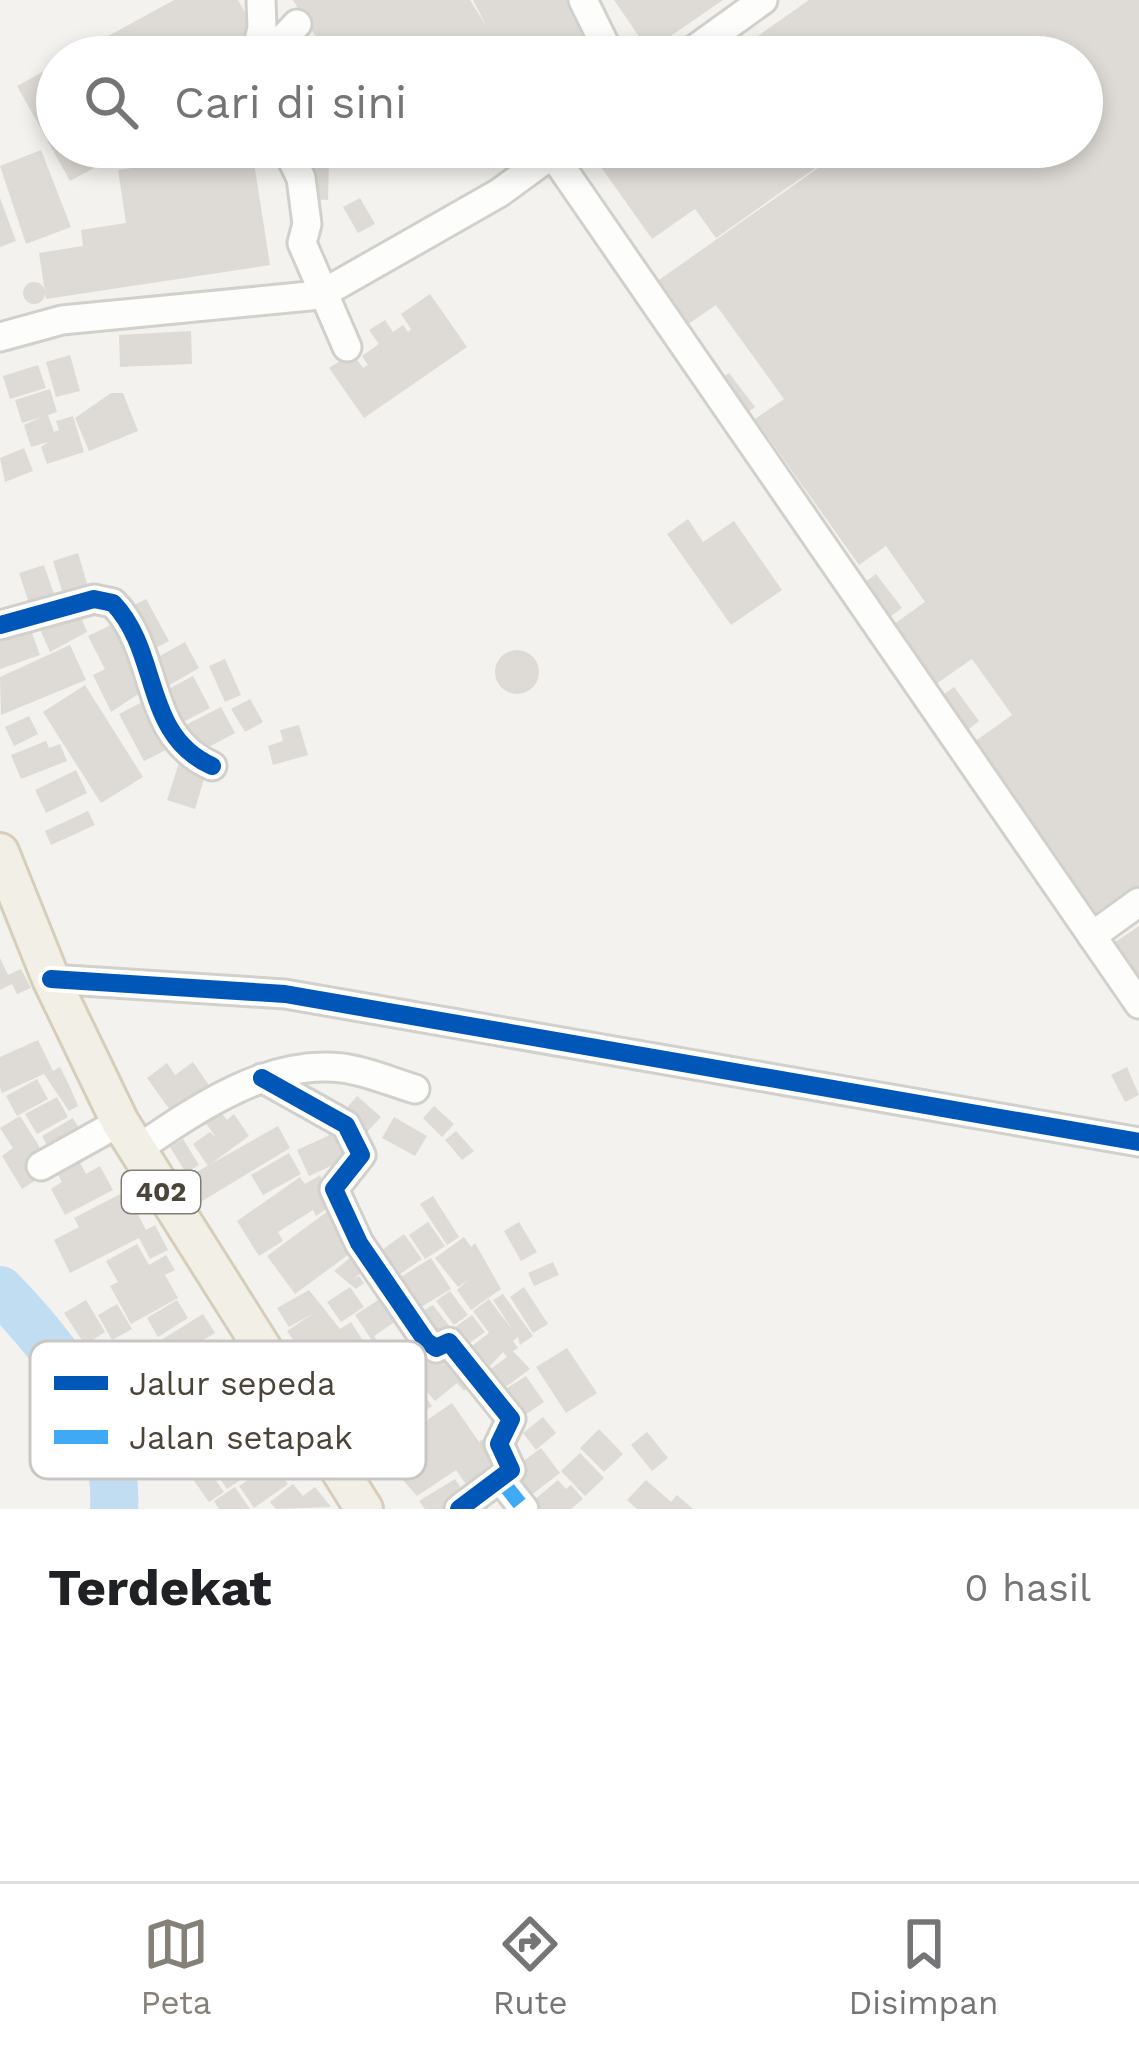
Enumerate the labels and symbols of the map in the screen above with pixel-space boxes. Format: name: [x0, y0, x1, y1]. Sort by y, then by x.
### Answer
road number: 402: [122, 1171, 200, 1213]
legend: [30, 1341, 426, 1479]
text: Jalur sepeda: [129, 1364, 336, 1403]
text: Jalan setapak: [129, 1418, 353, 1457]

